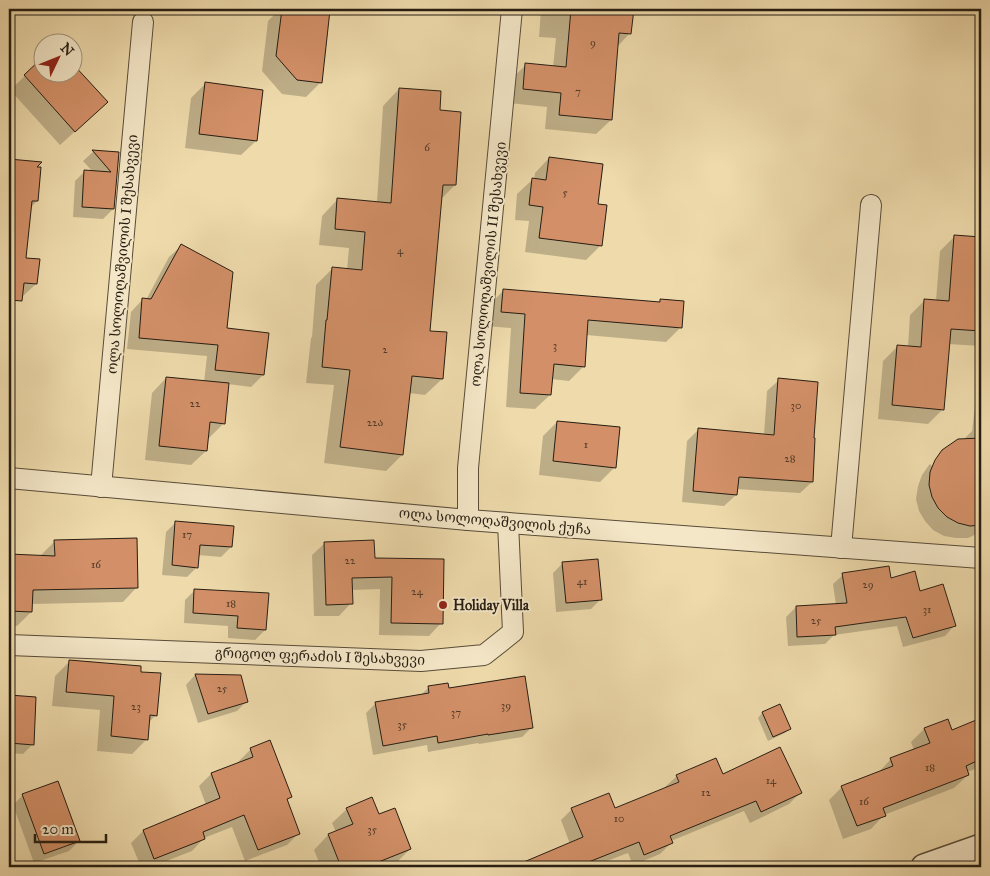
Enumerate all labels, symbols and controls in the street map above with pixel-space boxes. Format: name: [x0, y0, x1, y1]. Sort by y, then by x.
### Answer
north arrow: [32, 32, 82, 82]
house number: 9: [590, 36, 596, 49]
text: N: [57, 39, 77, 60]
house number: 7: [575, 85, 581, 98]
street label: ოლა სოლოღაშვილის I შესახვევი: [104, 134, 141, 375]
house number: 6: [424, 141, 430, 154]
street label: ოლა სოლოღაშვილის II შესახვევი: [467, 141, 510, 387]
house number: 5: [562, 186, 568, 199]
house number: 4: [397, 244, 404, 257]
house number: 3: [553, 339, 557, 352]
house number: 2: [382, 343, 388, 356]
house number: 22: [190, 397, 201, 410]
house number: 30: [791, 399, 801, 412]
house number: 22ა: [367, 416, 383, 429]
house number: 1: [584, 438, 588, 451]
house number: 28: [784, 452, 796, 465]
street label: ოლა სოლოღაშვილის ქუჩა: [398, 505, 592, 538]
house number: 17: [182, 528, 192, 541]
house number: 22: [345, 554, 356, 567]
house number: 16: [91, 558, 101, 571]
house number: 41: [577, 575, 587, 588]
house number: 29: [862, 578, 874, 591]
house number: 24: [411, 585, 424, 598]
house number: 18: [226, 597, 236, 610]
place label: Holiday Villa: [453, 597, 530, 615]
marker: Holiday Villa: [437, 599, 449, 611]
house number: 31: [923, 603, 931, 616]
house number: 25: [811, 614, 821, 627]
street label: გრიგოლ ფერაძის I შესახვევი: [214, 644, 426, 669]
house number: 25: [217, 682, 227, 695]
house number: 39: [501, 699, 511, 712]
house number: 23: [131, 700, 141, 713]
house number: 37: [451, 706, 461, 719]
house number: 35: [397, 718, 407, 731]
house number: 18: [925, 761, 935, 774]
house number: 14: [766, 774, 777, 787]
house number: 12: [701, 786, 711, 799]
house number: 16: [859, 795, 869, 808]
scale bar: [35, 811, 106, 843]
house number: 10: [614, 812, 624, 825]
text: 20 m: [42, 820, 74, 838]
house number: 35: [367, 823, 377, 836]

